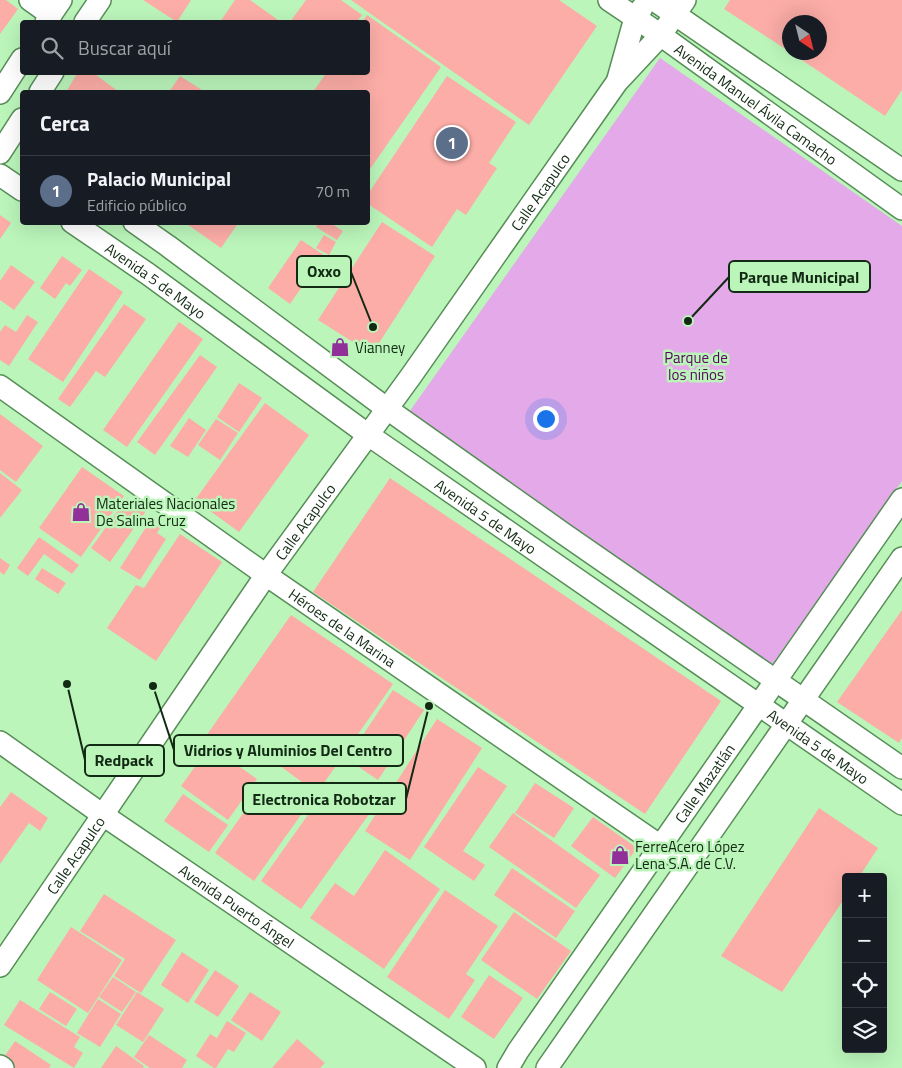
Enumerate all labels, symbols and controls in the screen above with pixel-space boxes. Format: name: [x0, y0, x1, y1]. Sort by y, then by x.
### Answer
north arrow: [782, 15, 827, 60]
search box: [20, 20, 370, 75]
text: Buscar aquí: [78, 33, 171, 62]
icon: search: [38, 34, 66, 62]
street label: Avenida Manuel Ávila Camacho: [670, 37, 842, 170]
text: Cerca: [40, 107, 90, 139]
pin: 1: [436, 124, 468, 162]
street label: Calle Acapulco: [505, 148, 575, 235]
text: Palacio Municipal: [87, 164, 231, 193]
text: 1: [52, 179, 60, 203]
text: 70 m: [315, 179, 350, 203]
text: Edificio público: [87, 193, 187, 217]
street label: Avenida 5 de Mayo: [101, 236, 211, 324]
callout: Oxxo: [297, 256, 351, 287]
text: Oxxo: [307, 259, 341, 283]
callout: Parque Municipal: [729, 261, 870, 292]
text: Parque Municipal: [739, 265, 859, 289]
shop icon: Vianney: [329, 336, 351, 358]
place label: Vianney: [355, 336, 405, 359]
park label: Parque de los niños: [664, 346, 728, 386]
your location: [533, 406, 559, 432]
street label: Avenida 5 de Mayo: [430, 473, 542, 560]
street label: Calle Acapulco: [269, 478, 341, 565]
place label: Materiales Nacionales De Salina Cruz: [96, 492, 235, 532]
shop icon: Materiales Nacionales De Salina Cruz: [70, 501, 92, 523]
street label: Héroes de la Marina: [284, 582, 401, 673]
street label: Avenida 5 de Mayo: [763, 703, 874, 789]
callout: Vidrios y Aluminios Del Centro: [174, 735, 403, 766]
text: Vidrios y Aluminios Del Centro: [184, 738, 392, 762]
street label: Calle Mazatlán: [669, 739, 740, 828]
callout: Redpack: [85, 745, 164, 776]
text: Redpack: [95, 748, 154, 772]
callout: Electronica Robotzar: [243, 783, 406, 814]
text: Electronica Robotzar: [252, 787, 396, 811]
street label: Calle Acapulco: [41, 811, 110, 899]
place label: FerreAcero López Lena S.A. de C.V.: [635, 835, 745, 875]
shop icon: FerreAcero López Lena S.A. de C.V.: [609, 844, 631, 866]
street label: Avenida Puerto Ángel: [174, 858, 299, 954]
map controls: [842, 873, 887, 1053]
button: +: [842, 873, 887, 918]
button: −: [842, 918, 887, 963]
button: locate: [842, 963, 887, 1008]
button: layers: [842, 1008, 887, 1053]

